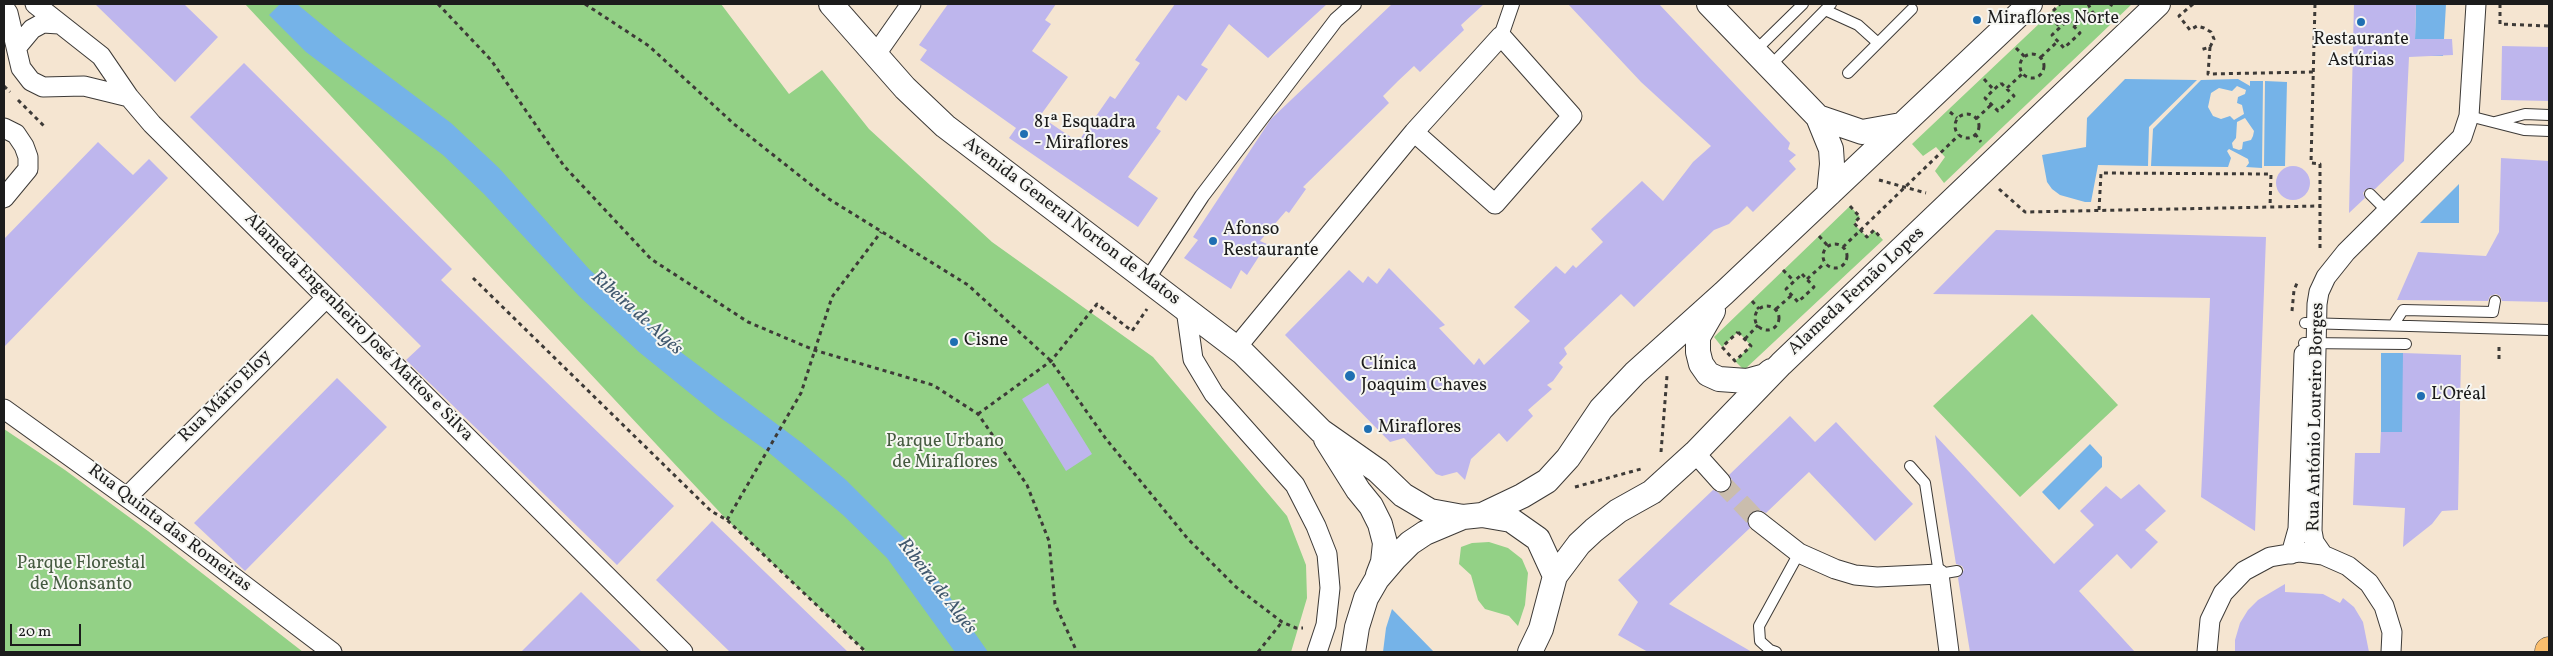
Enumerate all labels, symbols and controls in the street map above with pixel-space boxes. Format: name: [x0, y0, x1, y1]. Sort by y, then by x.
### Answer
place label: Miraflores Norte: [1987, 9, 2119, 31]
marker: Miraflores Norte: [1971, 14, 1983, 26]
marker: Restaurante Astúrias: [2355, 16, 2367, 28]
place label: Restaurante Astúrias: [2313, 30, 2409, 72]
place label: 81ª Esquadra - Miraflores: [1034, 113, 1136, 156]
marker: 81ª Esquadra - Miraflores: [1018, 128, 1030, 140]
street label: Avenida General Norton de Matos: [958, 133, 1184, 311]
street label: Alameda Engenheiro José Mattos e Silva: [239, 209, 477, 447]
place label: Afonso Restaurante: [1223, 220, 1319, 262]
street label: Alameda Fernão Lopes: [1784, 223, 1930, 361]
marker: Afonso Restaurante: [1207, 235, 1219, 247]
water label: Ribeira de Algés: [585, 267, 687, 361]
street label: Rua António Loureiro Borges: [2304, 302, 2330, 532]
place label: Cisne: [964, 331, 1008, 353]
marker: Cisne: [948, 336, 960, 348]
street label: Rua Mário Eloy: [175, 346, 277, 448]
place label: Clínica Joaquim Chaves: [1361, 355, 1487, 398]
marker: Clínica Joaquim Chaves: [1343, 369, 1357, 383]
place label: L'Oréal: [2431, 385, 2486, 407]
marker: L'Oréal: [2415, 390, 2427, 402]
place label: Miraflores: [1378, 418, 1461, 440]
marker: Miraflores: [1362, 423, 1374, 435]
park label: Parque Urbano de Miraflores: [886, 432, 1004, 474]
street label: Rua Quinta das Romeiras: [83, 460, 255, 598]
water label: Ribeira de Algés: [891, 534, 981, 640]
park label: Parque Florestal de Monsanto: [17, 554, 145, 596]
scale bar: [12, 614, 84, 646]
text: 20 m: [18, 622, 51, 643]

